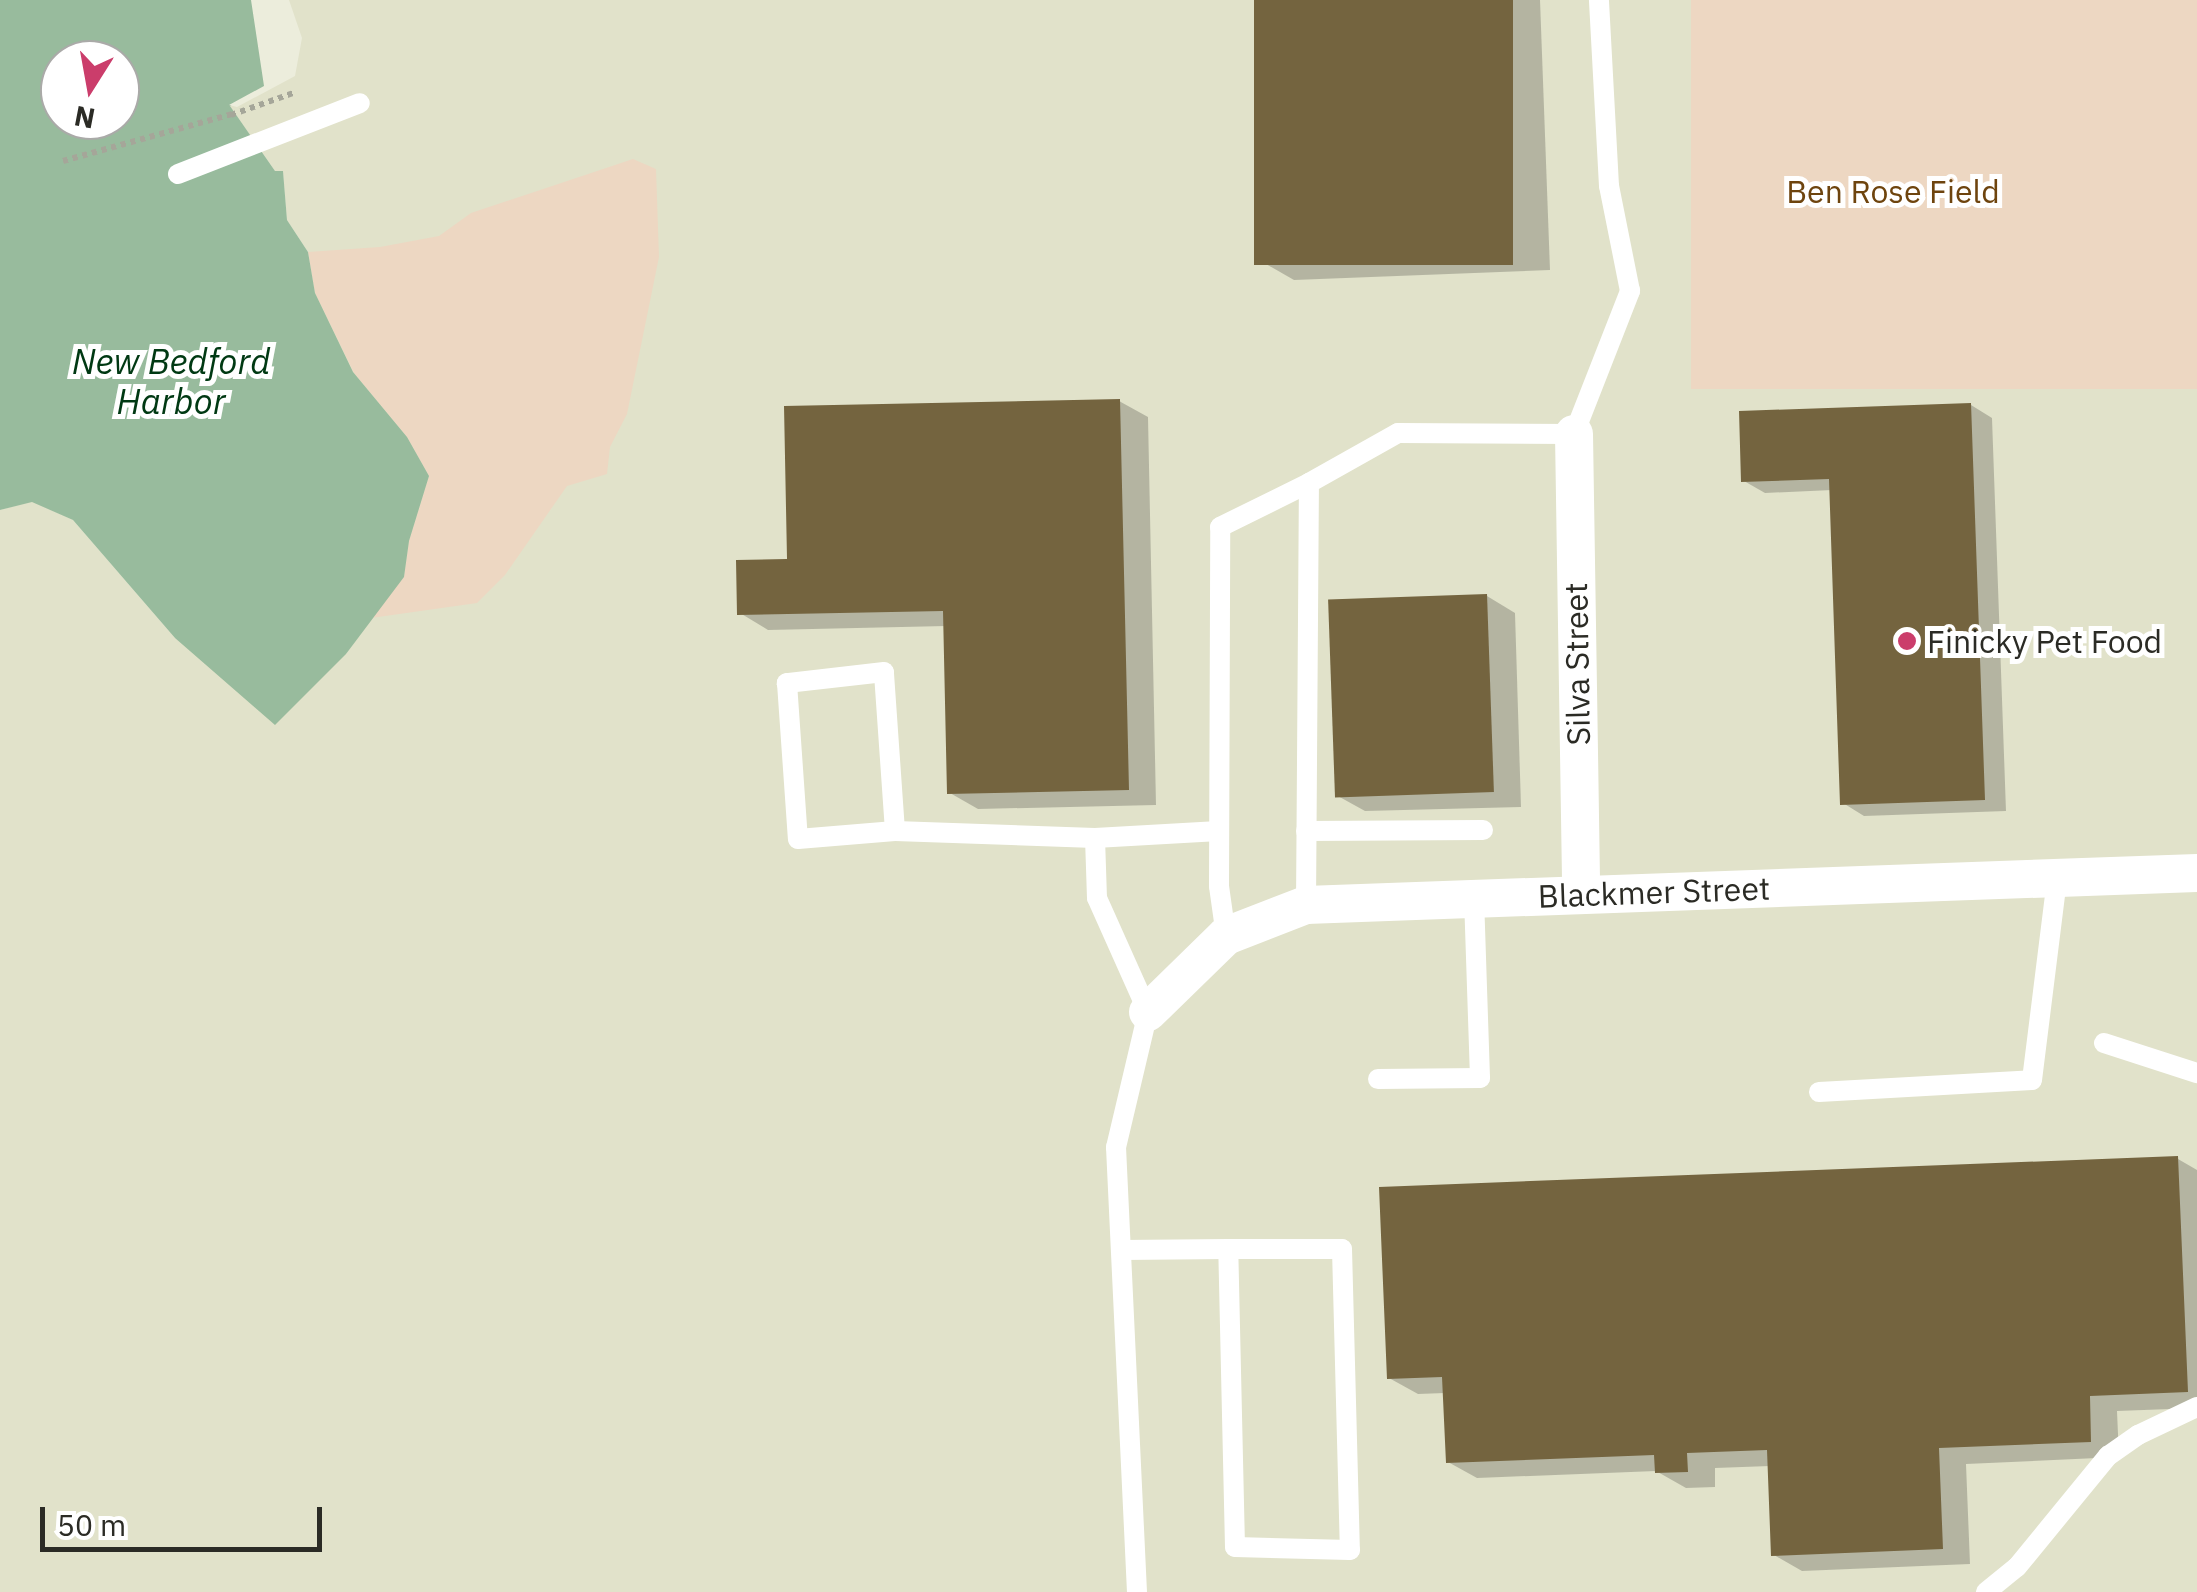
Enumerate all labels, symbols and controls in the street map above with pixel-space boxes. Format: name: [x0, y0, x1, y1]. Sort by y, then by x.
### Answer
north arrow: [40, 40, 140, 140]
text: N: [71, 98, 98, 138]
park label: Ben Rose Field: [1786, 172, 2000, 210]
water label: New Bedford Harbor: [72, 340, 270, 422]
street label: Silva Street: [1556, 582, 1598, 746]
place label: Finicky Pet Food: [1927, 622, 2162, 660]
marker: Finicky Pet Food: [1896, 630, 1918, 652]
street label: Blackmer Street: [1537, 869, 1771, 915]
scale bar: [45, 1487, 328, 1549]
text: 50 m: [57, 1505, 126, 1544]

